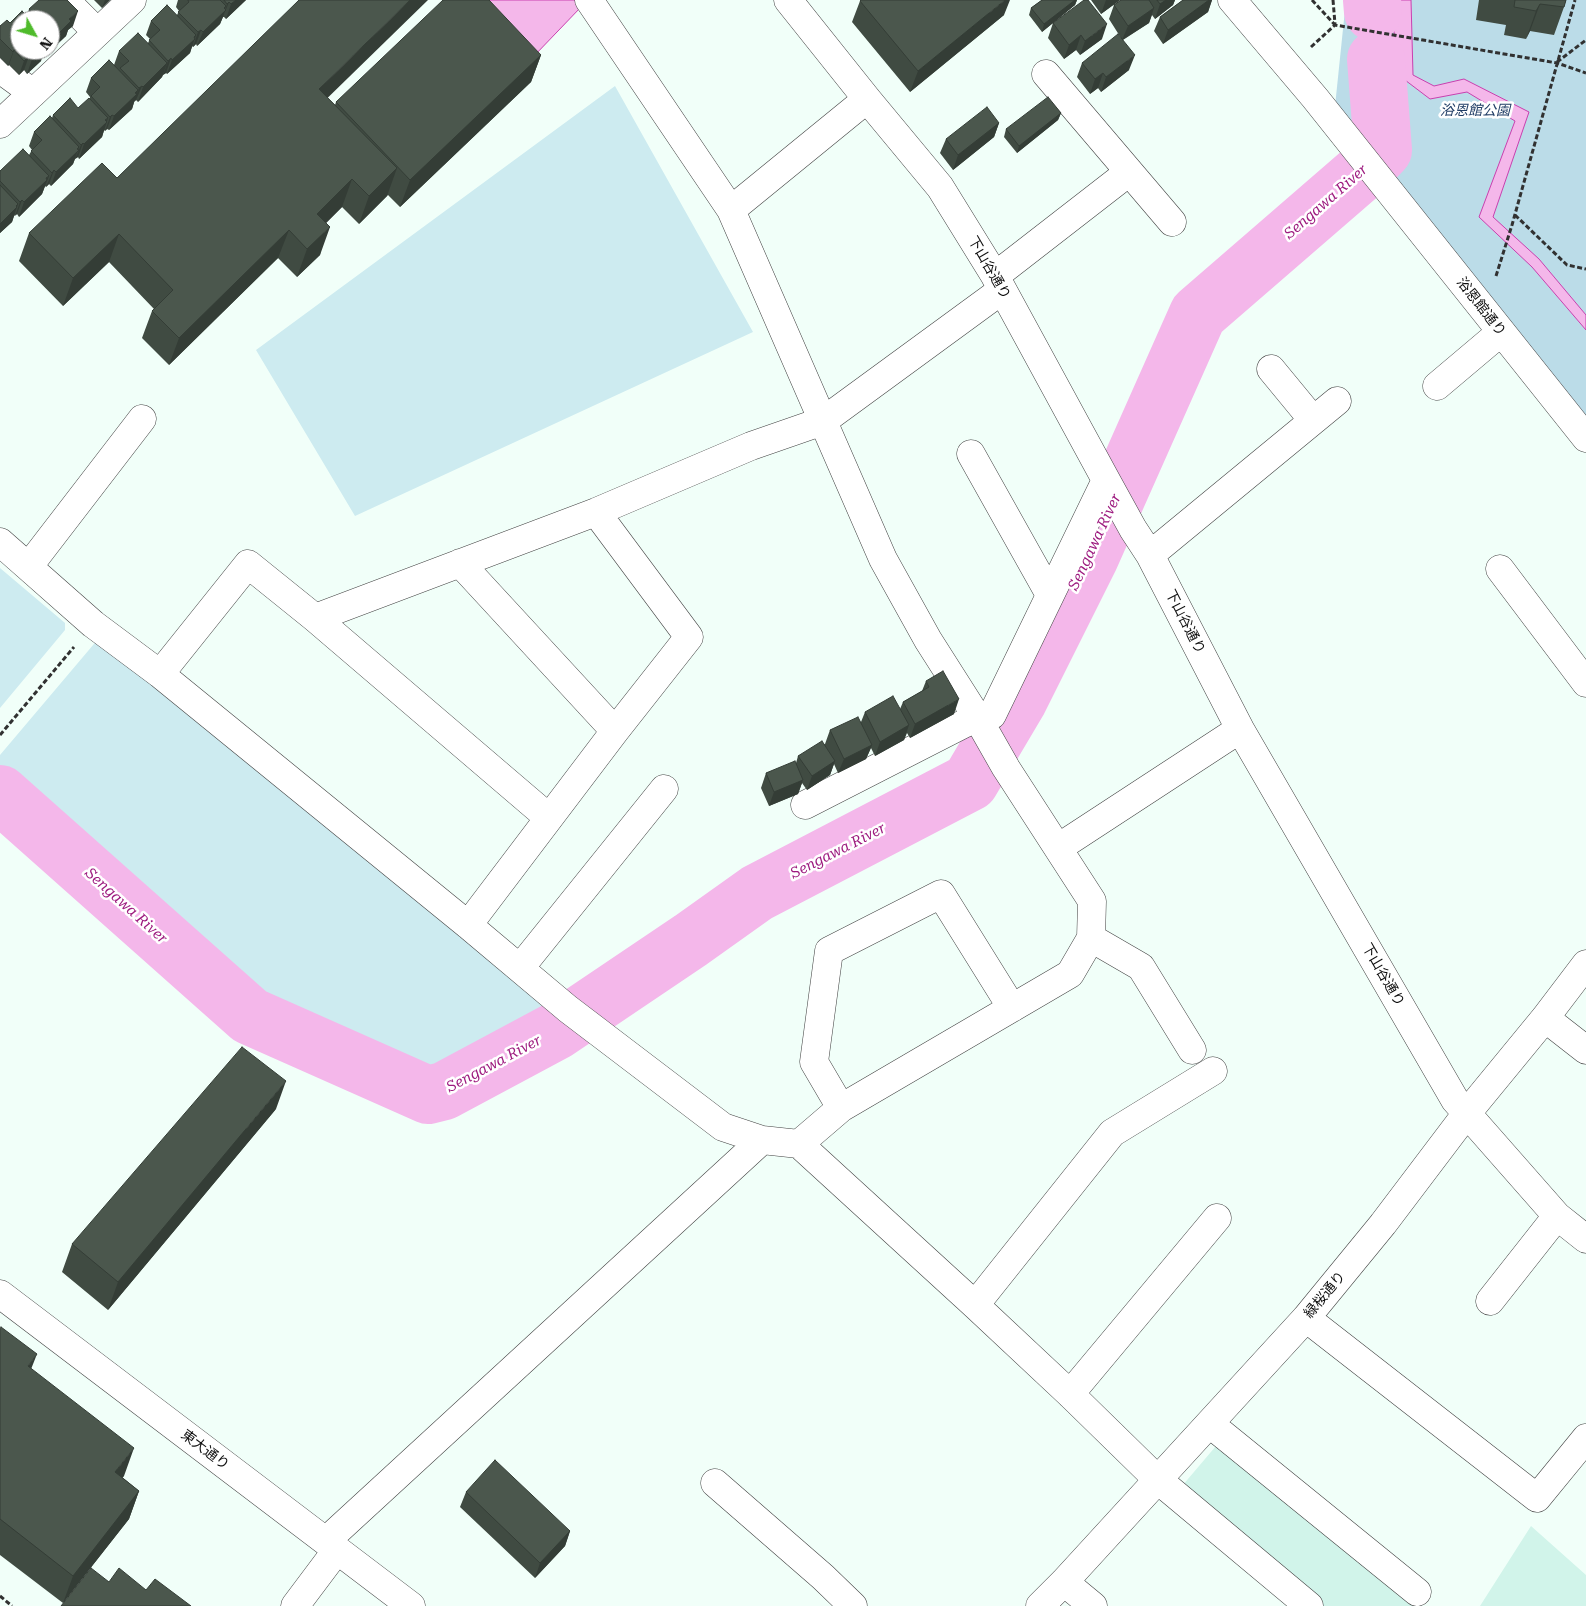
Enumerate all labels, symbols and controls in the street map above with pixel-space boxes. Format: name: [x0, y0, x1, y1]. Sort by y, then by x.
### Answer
north arrow: [10, 10, 60, 60]
text: N: [36, 35, 55, 53]
park label: 浴恩館公園: [1440, 103, 1510, 119]
water label: Sengawa River: [1281, 161, 1371, 243]
street label: 下山谷通り: [964, 233, 1014, 303]
street label: 浴恩館通り: [1453, 274, 1509, 340]
water label: Sengawa River: [1065, 491, 1125, 593]
street label: 下山谷通り: [1162, 587, 1208, 657]
water label: Sengawa River: [787, 819, 889, 883]
water label: Sengawa River: [81, 864, 171, 948]
street label: 下山谷通り: [1358, 940, 1408, 1010]
water label: Sengawa River: [444, 1031, 544, 1097]
street label: 緑桜通り: [1301, 1268, 1349, 1322]
street label: 東大通り: [178, 1426, 232, 1474]

